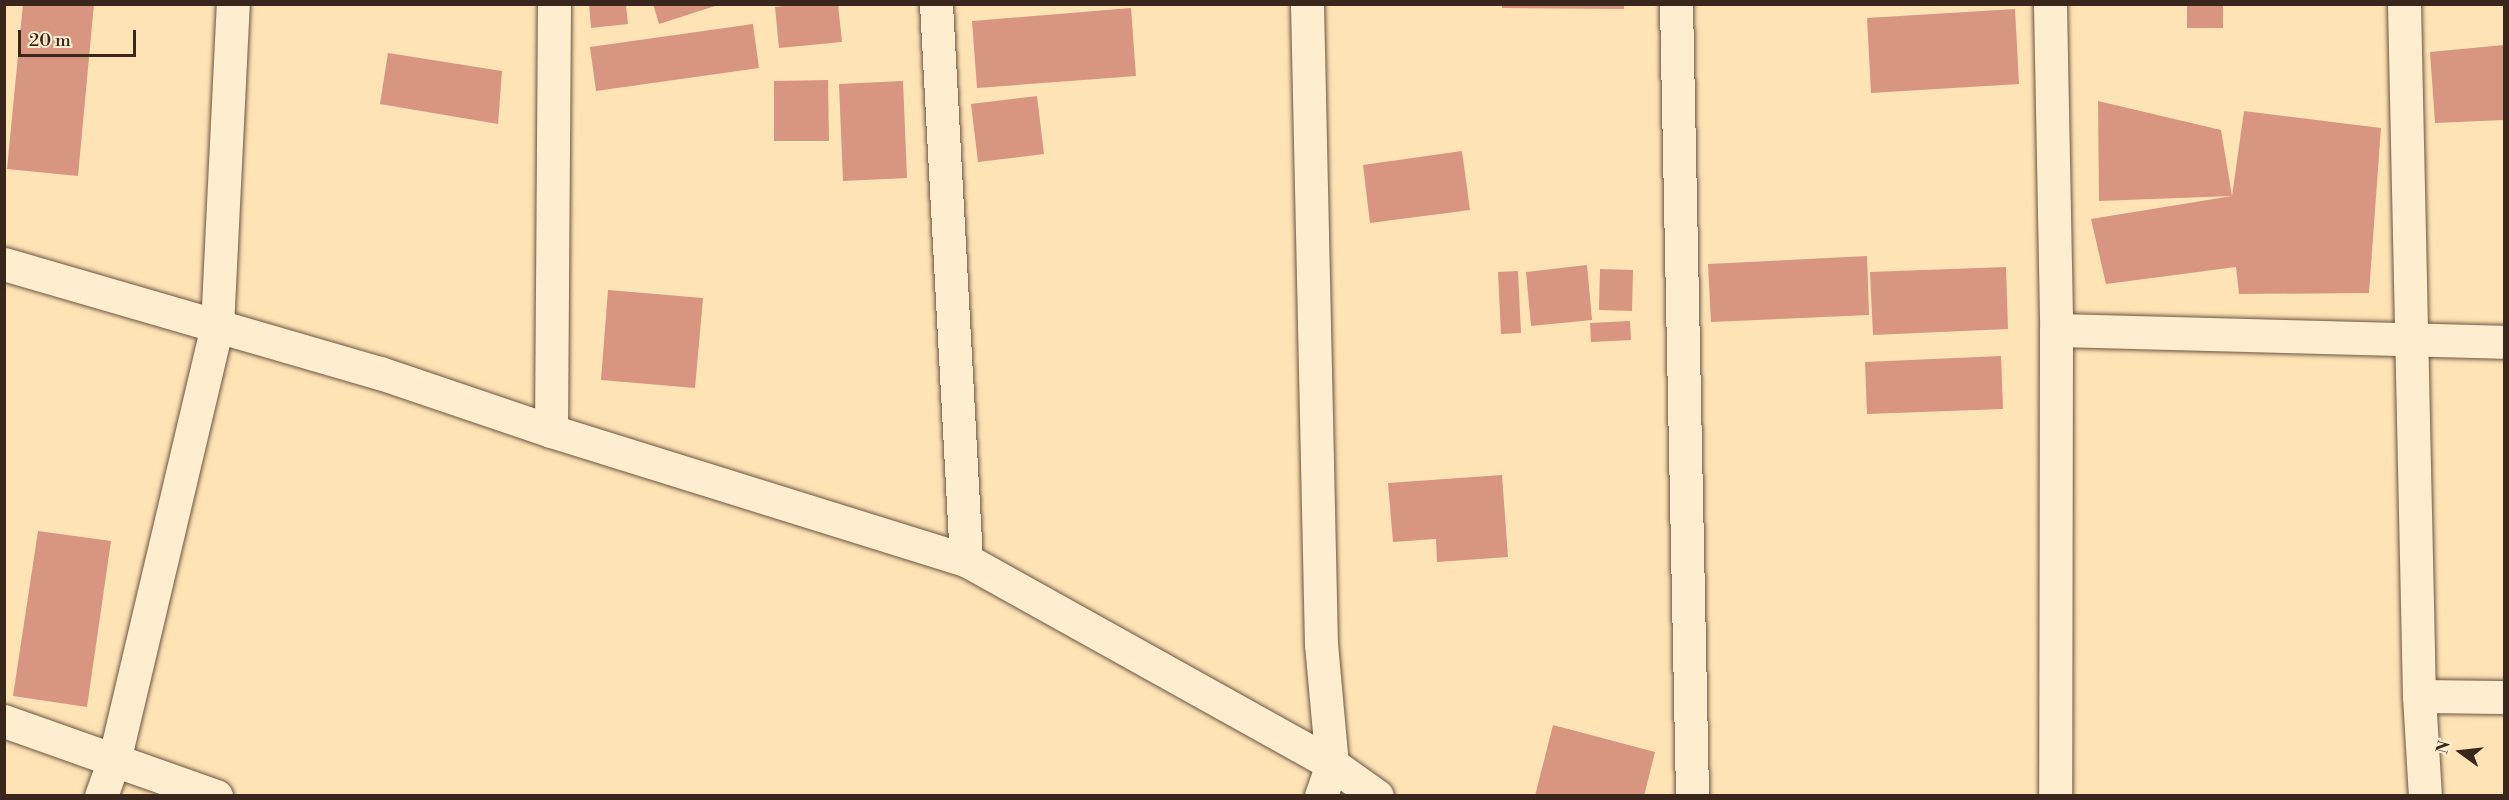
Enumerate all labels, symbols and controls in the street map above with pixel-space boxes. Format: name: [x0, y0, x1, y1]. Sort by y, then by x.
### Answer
scale bar: [21, 18, 140, 56]
text: 20 m: [29, 29, 71, 52]
north arrow: [2431, 722, 2491, 782]
text: N: [2432, 739, 2455, 756]

